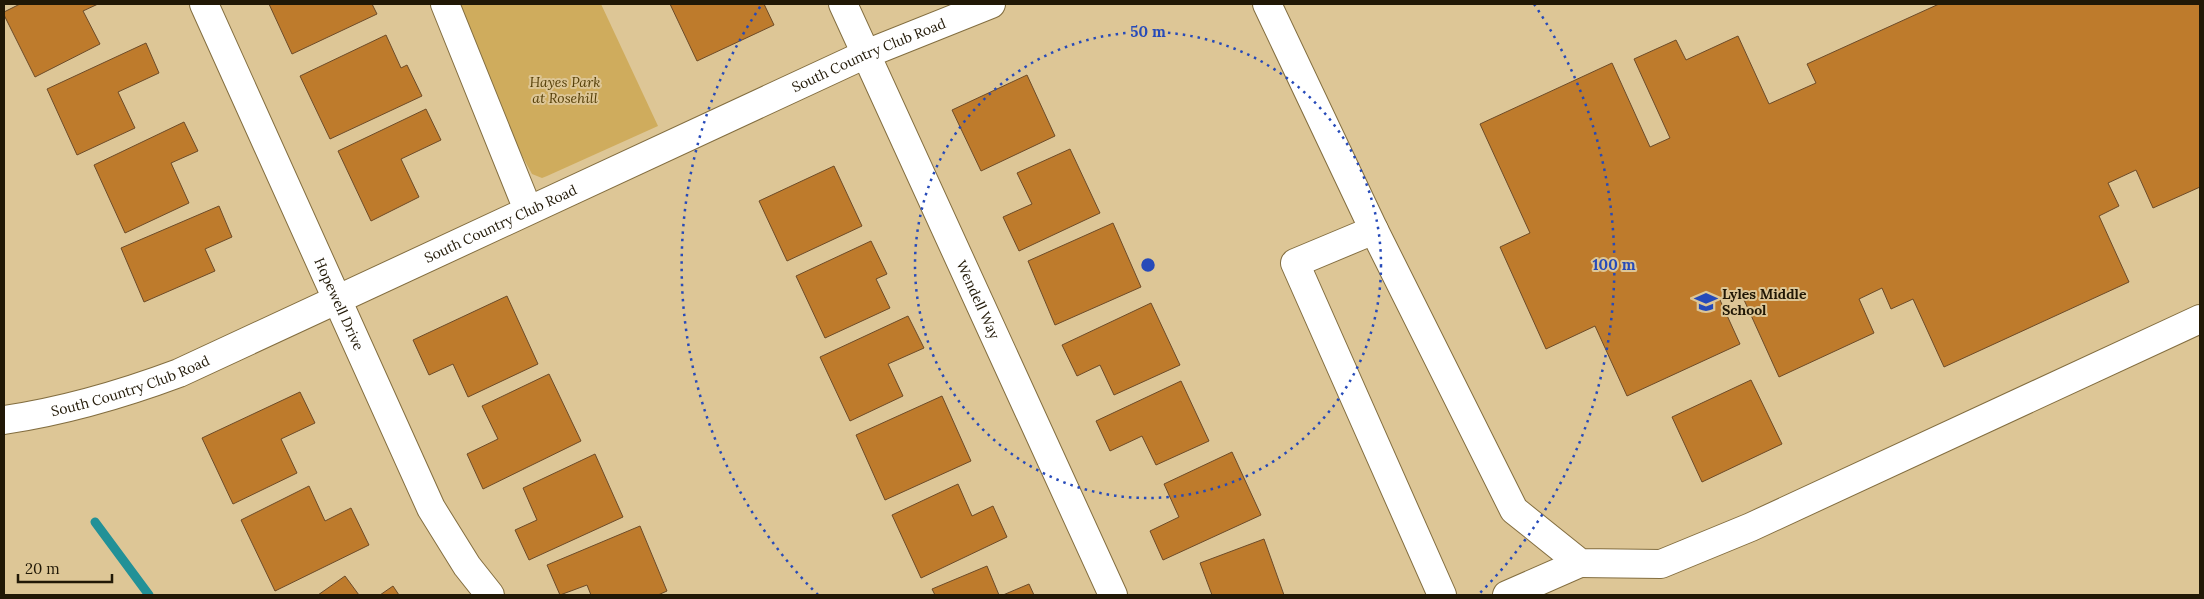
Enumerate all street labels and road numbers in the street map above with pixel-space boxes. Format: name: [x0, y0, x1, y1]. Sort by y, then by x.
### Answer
street label: South Country Club Road: [789, 14, 948, 96]
street label: South Country Club Road: [421, 181, 580, 267]
street label: Hopewell Drive: [310, 255, 368, 354]
street label: Wendell Way: [952, 257, 1004, 342]
street label: South Country Club Road: [49, 351, 212, 420]

